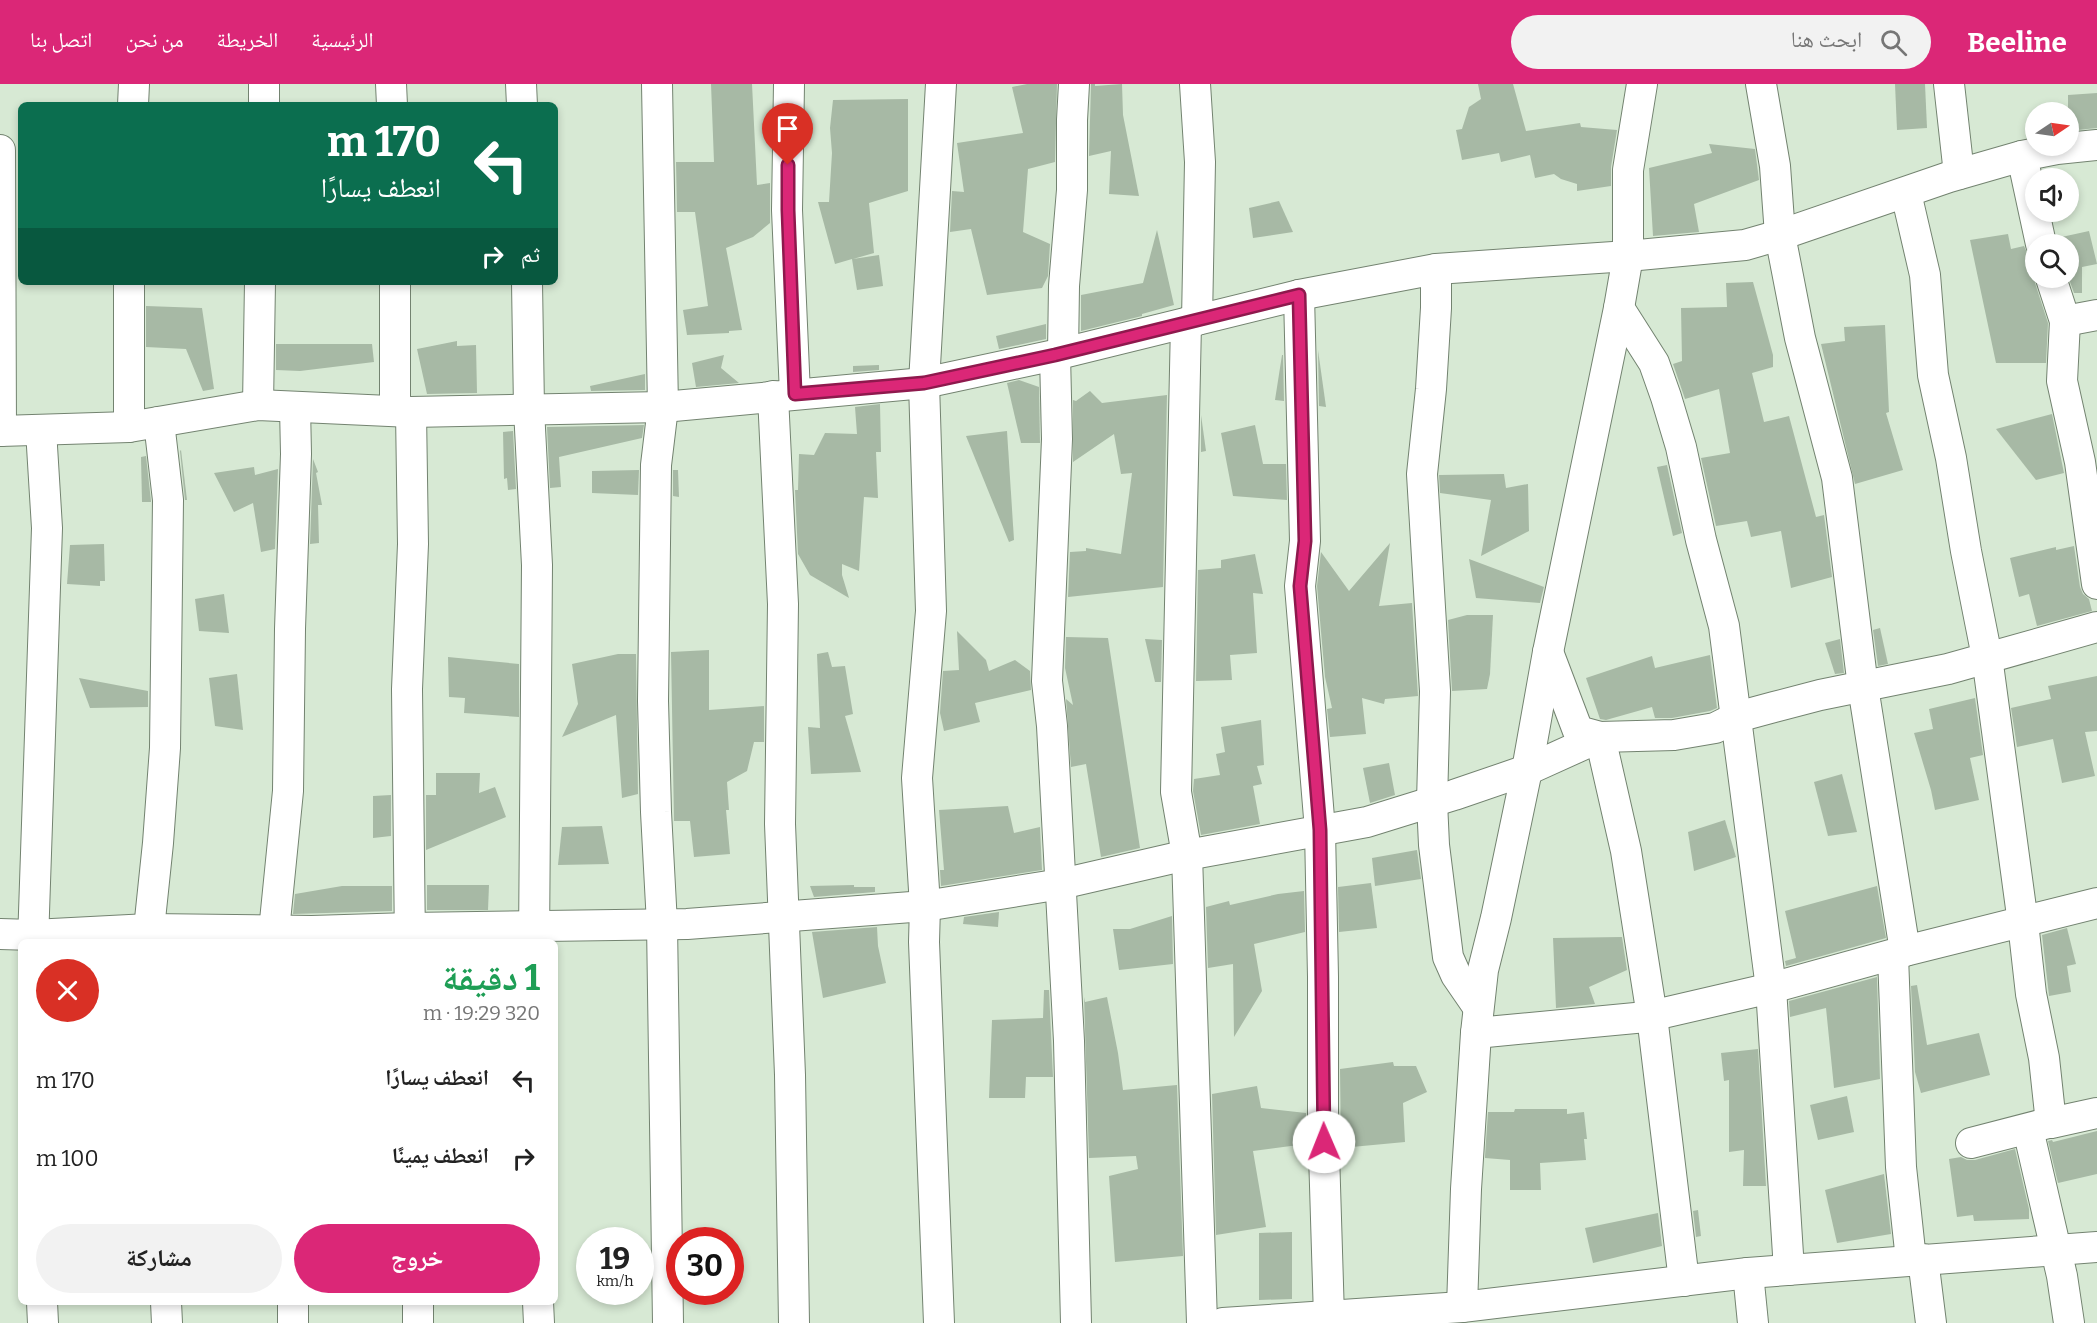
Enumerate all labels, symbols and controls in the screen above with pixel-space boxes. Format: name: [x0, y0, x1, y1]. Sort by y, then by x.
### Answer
search box: [1511, 15, 1931, 69]
text: ابحث هنا: [1791, 26, 1862, 53]
icon: search: [1877, 26, 1910, 59]
text: Beeline: [1967, 26, 2067, 59]
text: اتصل بنا: [30, 27, 92, 53]
text: من نحن: [125, 27, 183, 53]
text: الخريطة: [216, 27, 278, 53]
text: الرئيسية: [311, 27, 374, 53]
north arrow: [2025, 102, 2079, 156]
map controls: [2025, 102, 2079, 288]
pin: [762, 103, 813, 165]
icon: arrive: [771, 112, 804, 145]
text: 170 m: [327, 117, 441, 167]
icon: left: [462, 126, 540, 204]
button: sound: [2025, 168, 2079, 222]
text: انعطف يسارًا: [321, 172, 441, 204]
button: search: [2025, 234, 2079, 288]
icon: right: [476, 240, 509, 273]
text: ثم: [521, 241, 540, 268]
text: 1 دقيقة: [442, 956, 540, 1000]
button: close: [36, 959, 99, 1022]
text: 320 m · 19:29: [423, 1001, 540, 1025]
text: انعطف يسارًا: [385, 1064, 489, 1091]
icon: left: [507, 1064, 540, 1097]
text: 170 m: [36, 1067, 95, 1094]
position arrow: [1292, 1110, 1356, 1174]
text: انعطف يمينًا: [392, 1142, 489, 1169]
icon: right: [507, 1142, 540, 1175]
text: 100 m: [36, 1145, 99, 1172]
button: مشاركة: [36, 1224, 282, 1293]
button: خروج: [294, 1224, 540, 1293]
speed limit sign: 30: [666, 1227, 744, 1305]
text: 19: [600, 1241, 630, 1277]
text: km/h: [596, 1272, 634, 1290]

